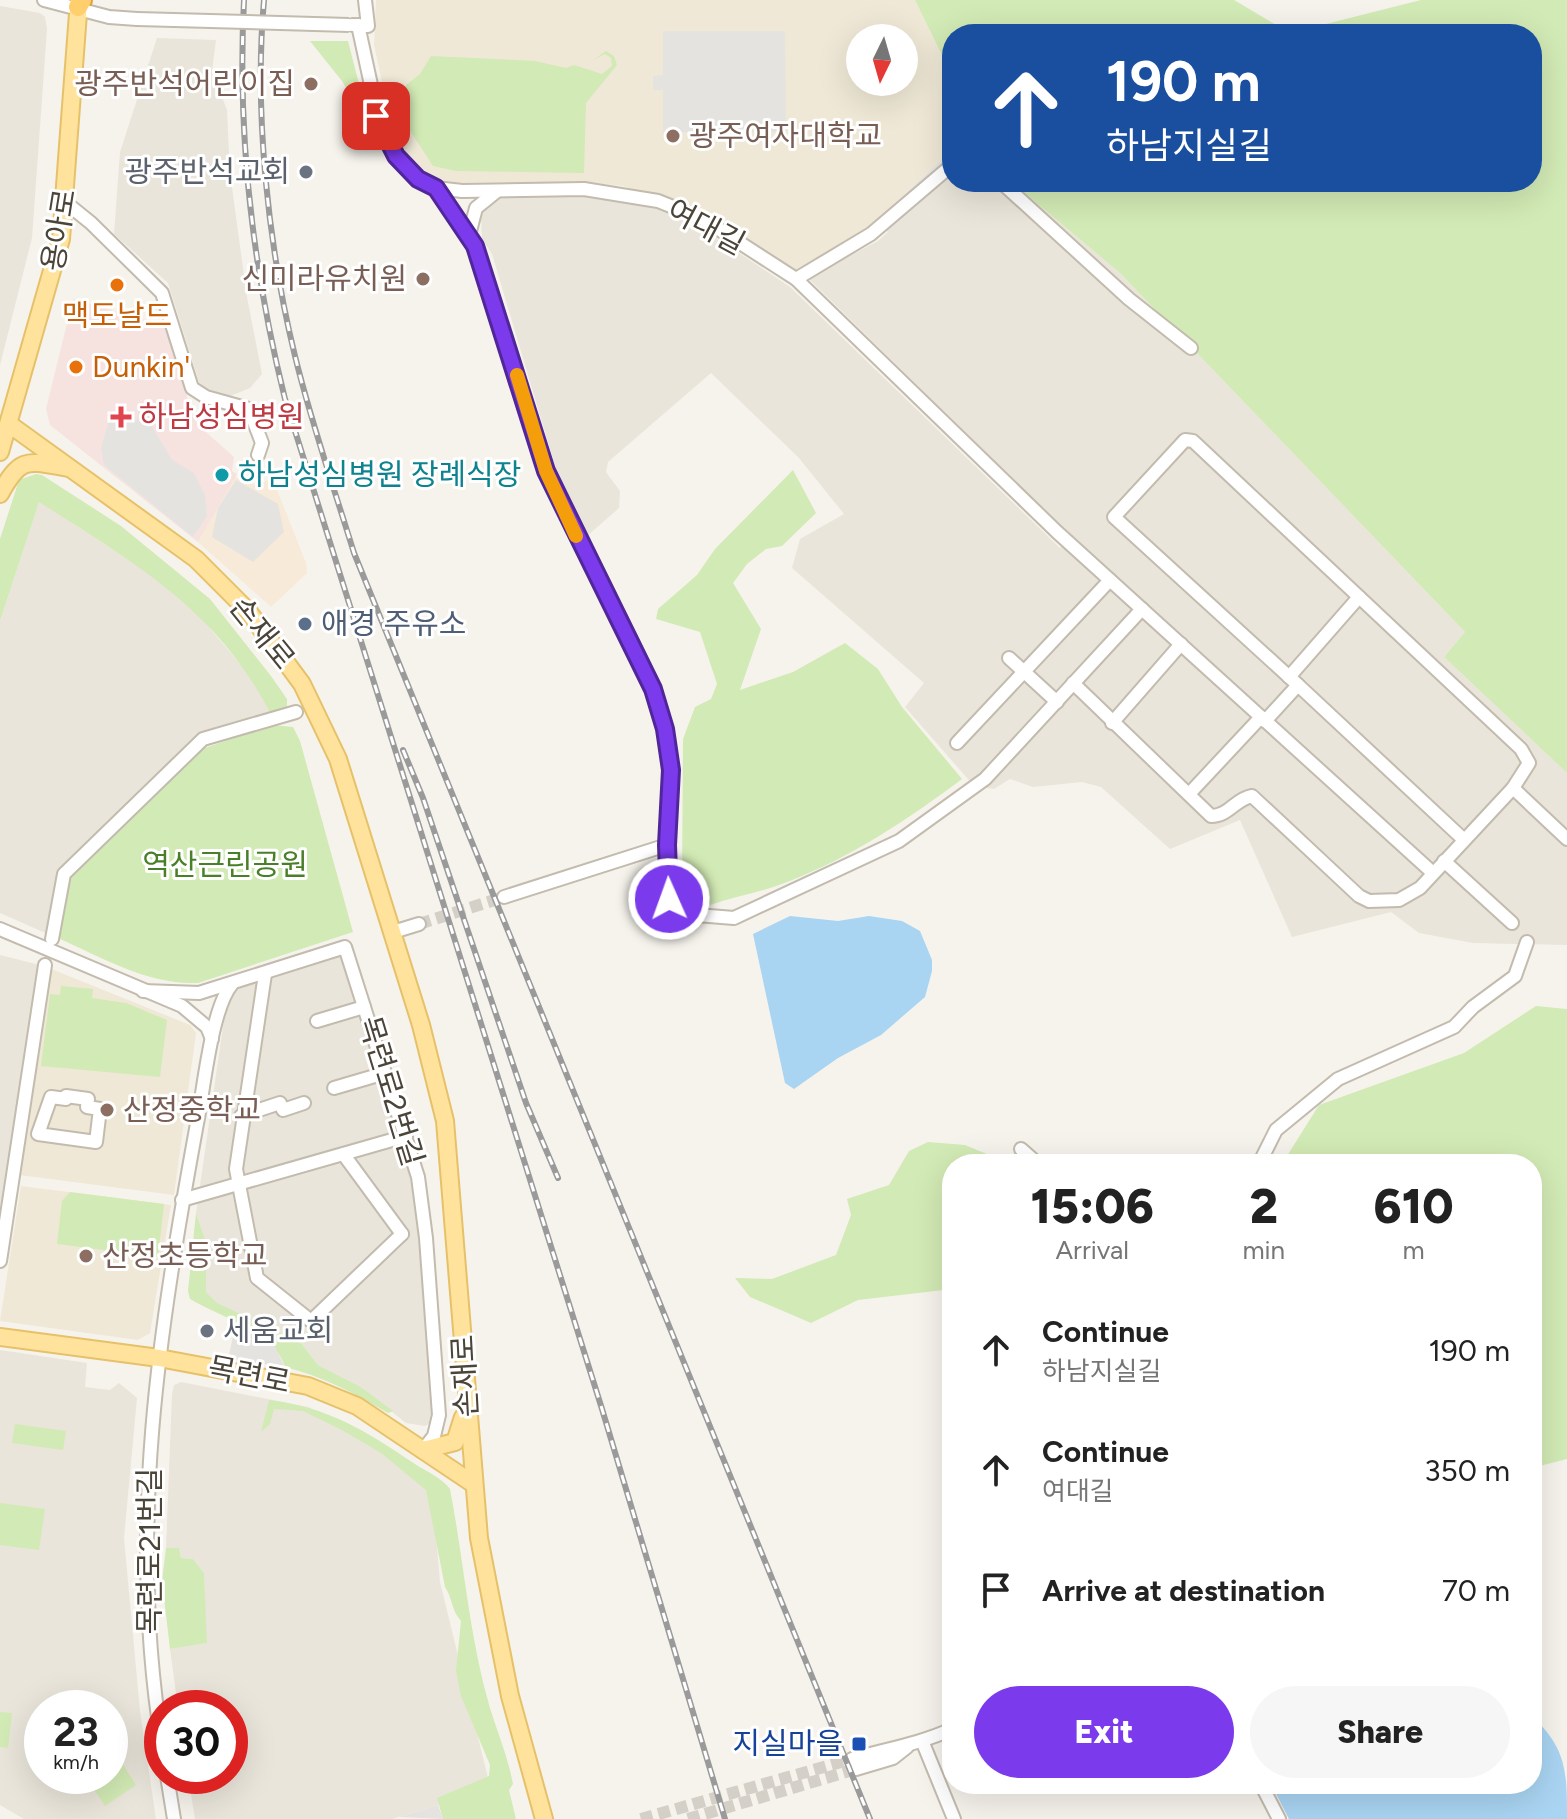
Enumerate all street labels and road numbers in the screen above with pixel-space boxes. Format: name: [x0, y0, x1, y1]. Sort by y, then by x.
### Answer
street label: 용아로: [34, 186, 83, 274]
street label: 여대길: [661, 191, 751, 262]
street label: 손재로: [222, 589, 303, 677]
street label: 목련로2번길: [351, 1011, 432, 1170]
street label: 손재로: [444, 1334, 485, 1418]
street label: 목련로: [205, 1348, 293, 1401]
street label: 목련로21번길: [131, 1467, 168, 1635]

